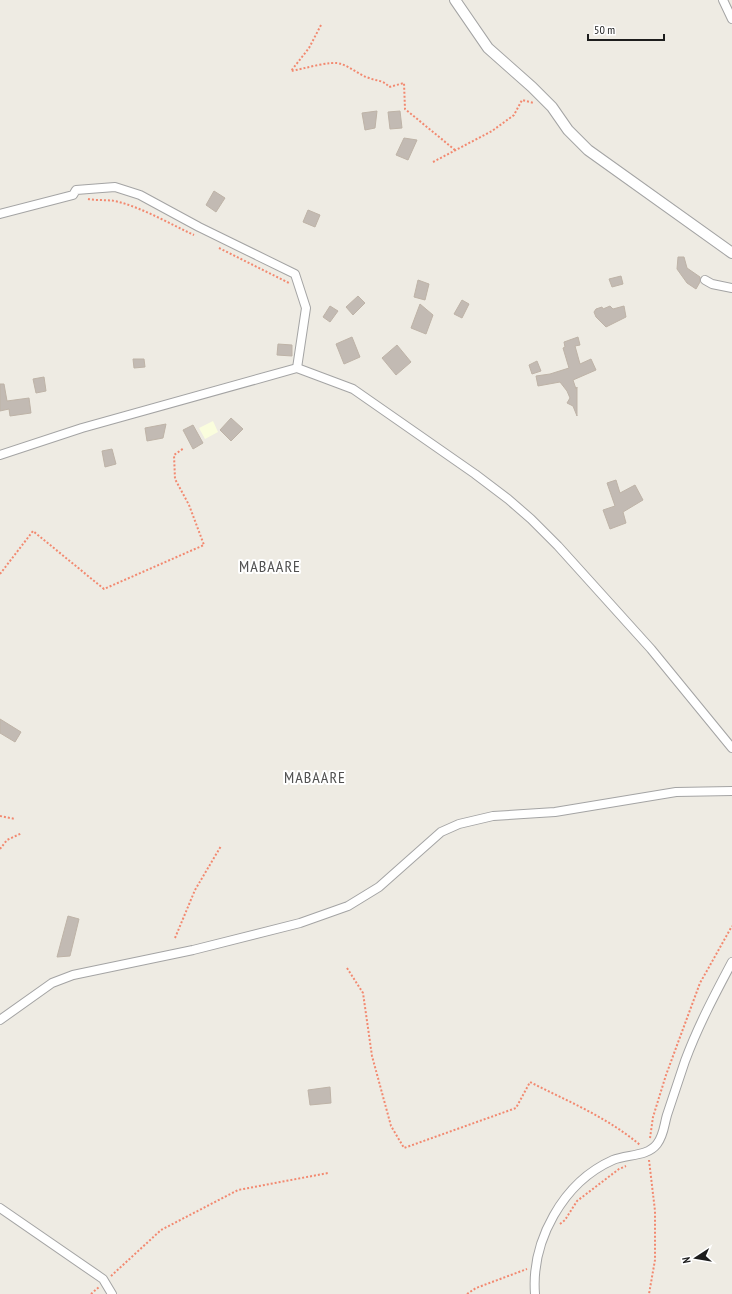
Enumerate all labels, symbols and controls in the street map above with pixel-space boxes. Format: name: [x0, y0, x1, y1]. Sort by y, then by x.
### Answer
scale bar: [588, 16, 664, 42]
text: 50 m: [594, 22, 615, 37]
district label: MABAARE: [239, 556, 301, 576]
district label: MABAARE: [284, 767, 346, 787]
north arrow: [676, 1238, 716, 1278]
text: N: [679, 1256, 694, 1264]

